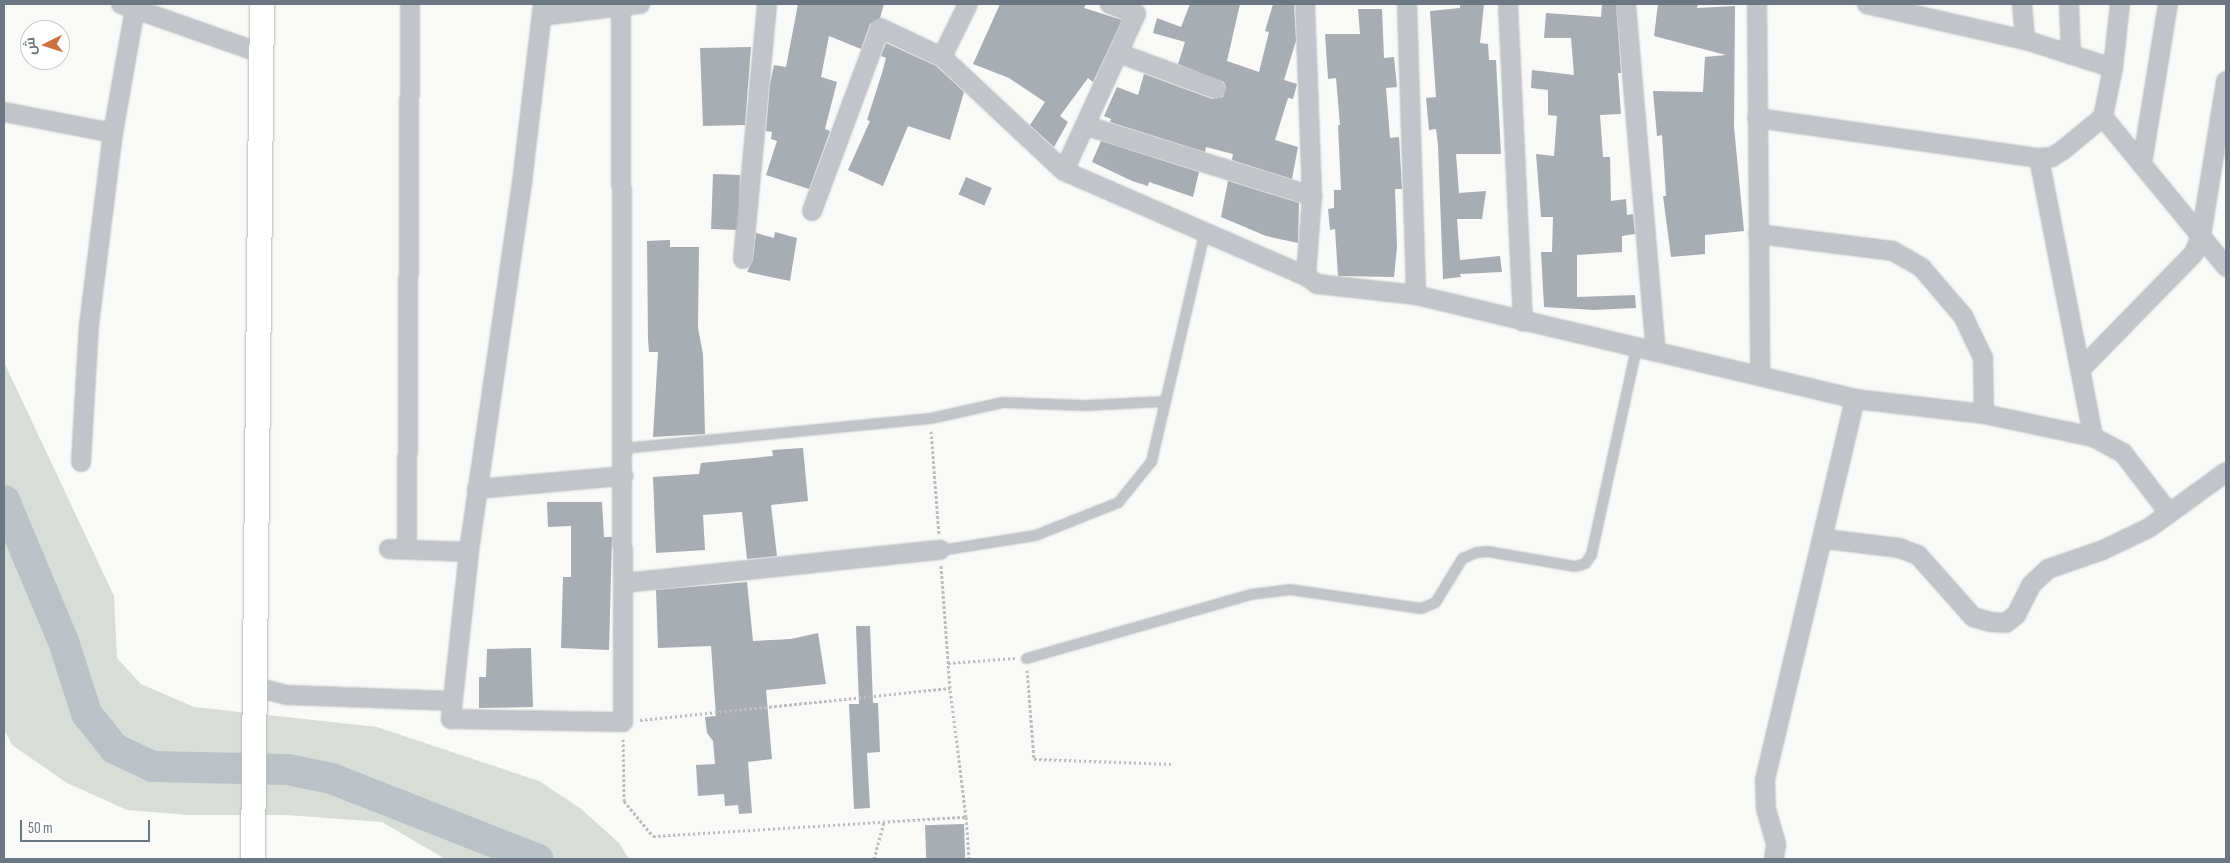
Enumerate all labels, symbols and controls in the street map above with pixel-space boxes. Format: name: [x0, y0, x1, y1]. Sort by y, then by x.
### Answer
north arrow: [20, 20, 70, 70]
text: ش: [21, 37, 40, 56]
scale bar: [22, 810, 152, 842]
text: 50 m: [28, 819, 53, 838]

